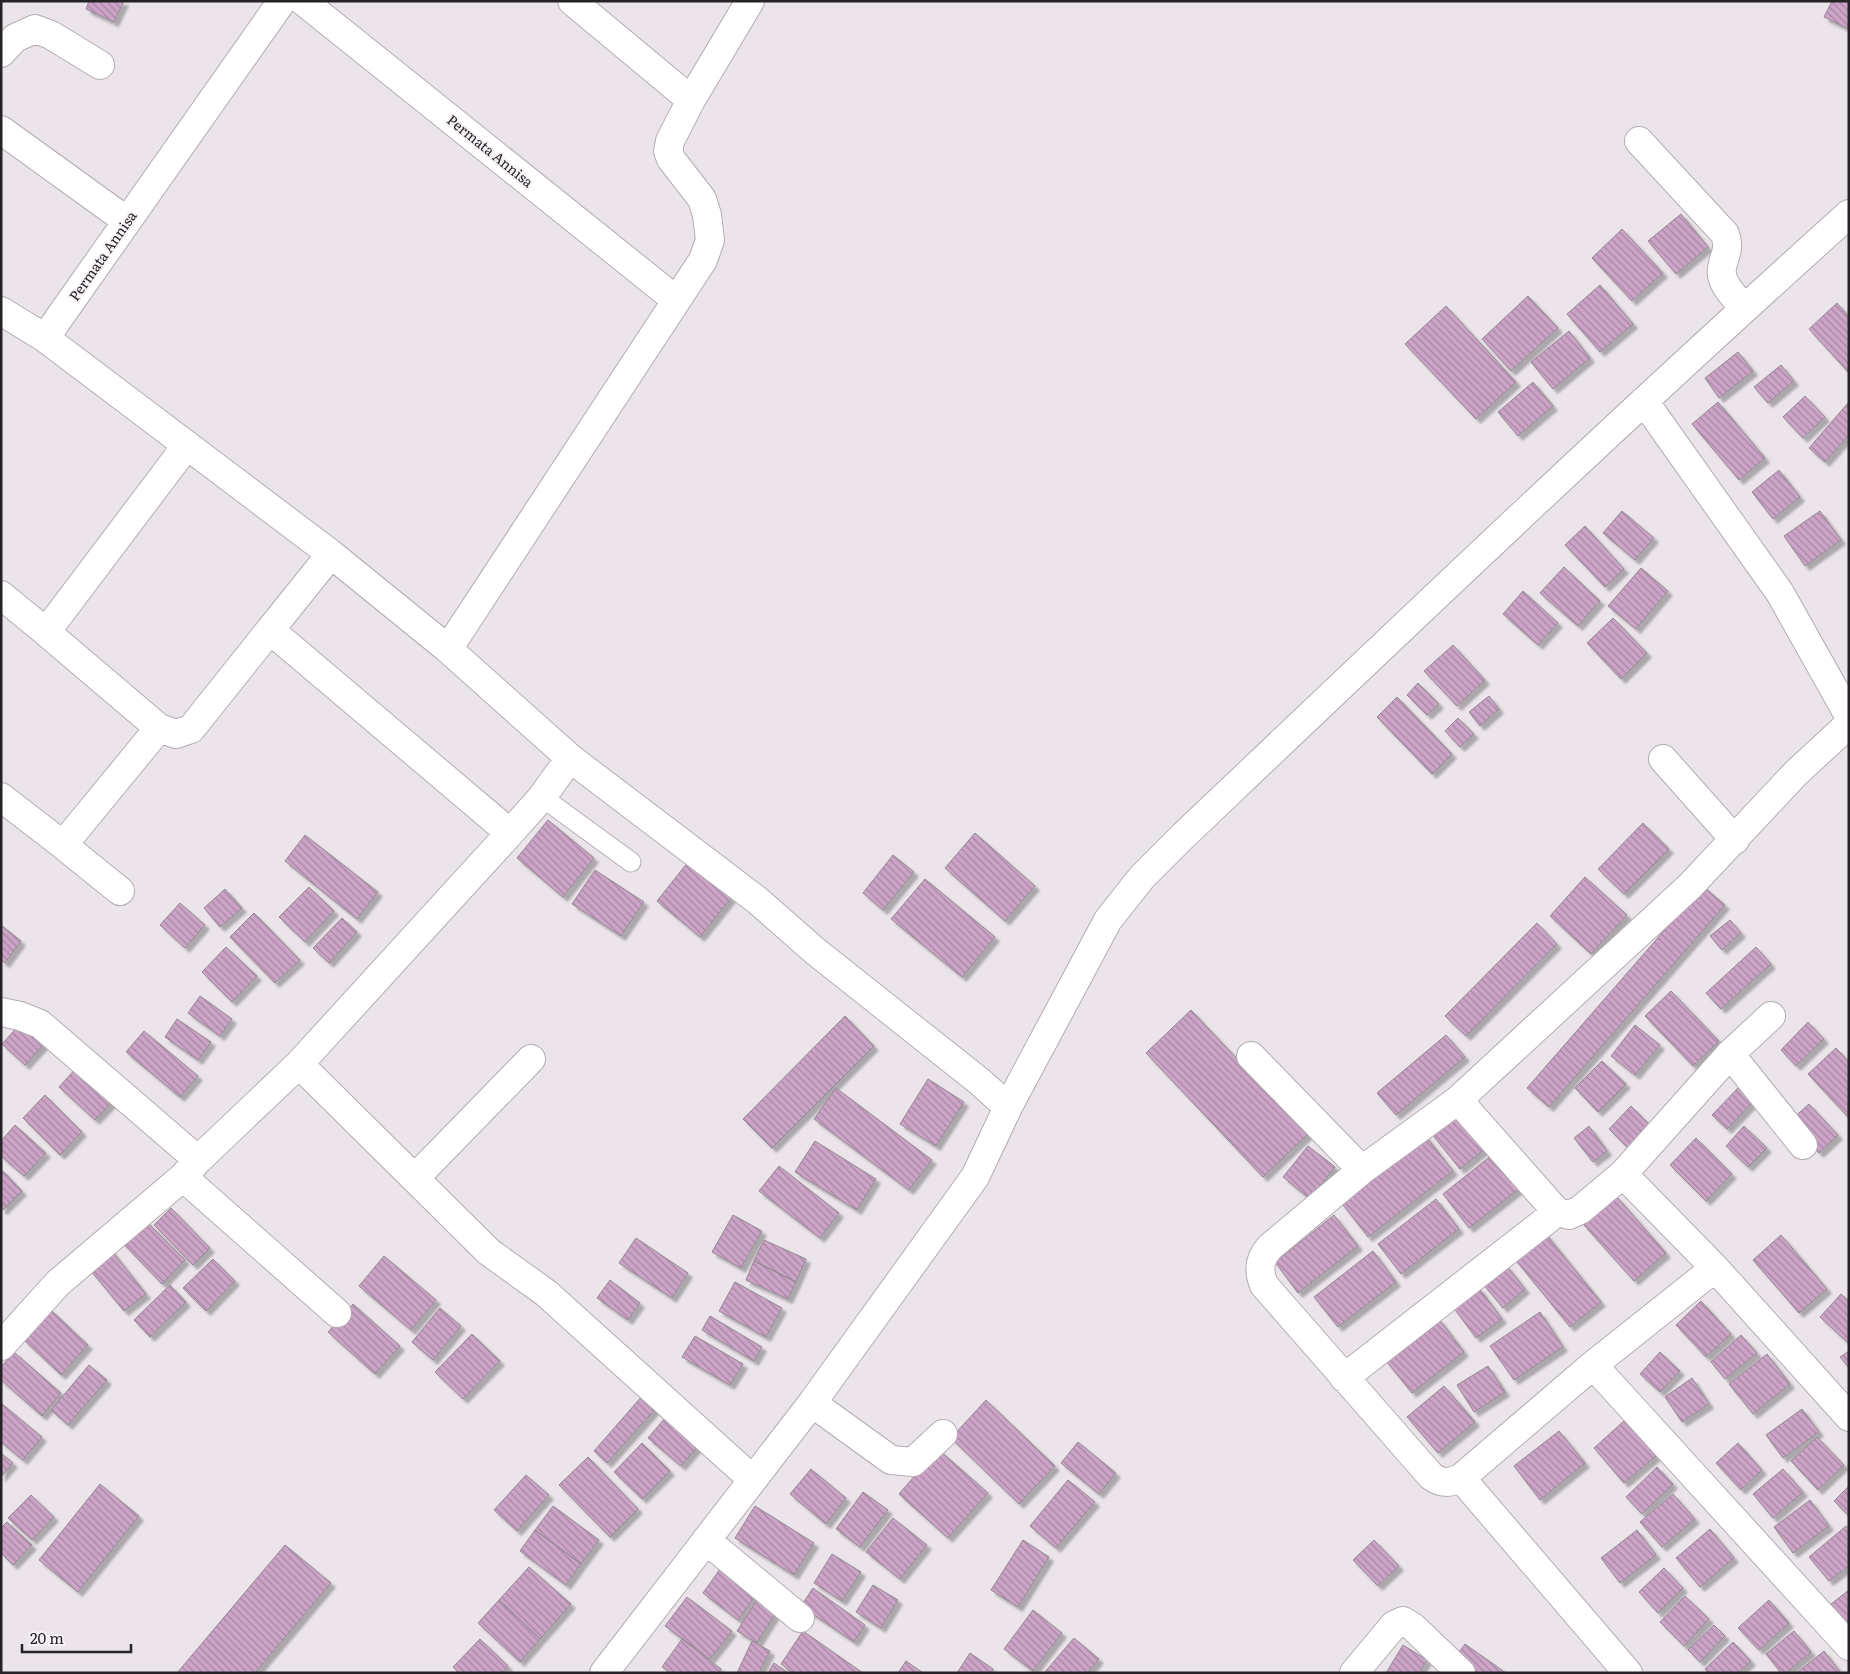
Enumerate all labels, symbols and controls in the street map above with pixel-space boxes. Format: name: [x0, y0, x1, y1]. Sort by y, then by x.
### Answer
street label: Permata Annisa: [443, 109, 538, 192]
street label: Permata Annisa: [64, 206, 141, 304]
scale bar: [22, 1622, 131, 1654]
text: 20 m: [30, 1626, 64, 1649]

